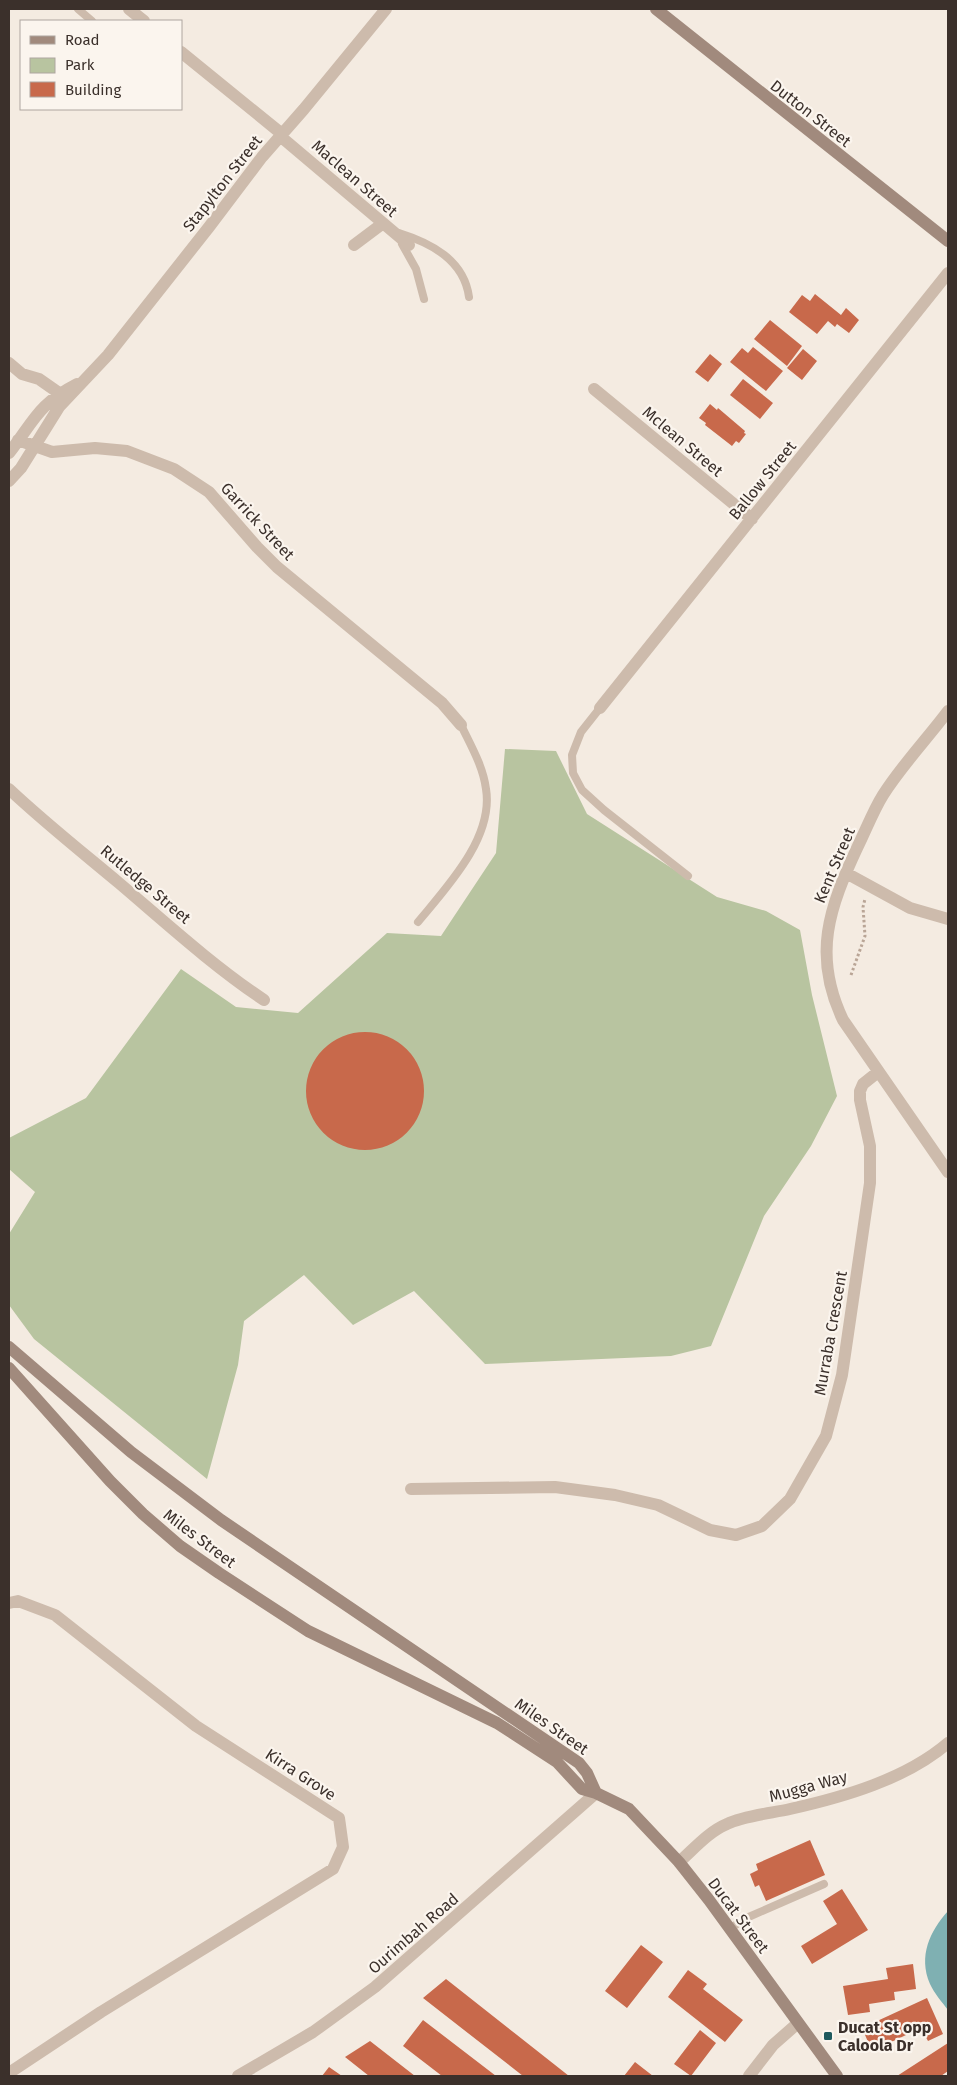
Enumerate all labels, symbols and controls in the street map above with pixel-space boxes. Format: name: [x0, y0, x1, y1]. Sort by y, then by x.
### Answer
legend: [20, 20, 182, 110]
text: Road: [65, 31, 100, 49]
text: Park: [65, 56, 95, 74]
street label: Dutton Street: [767, 76, 855, 151]
text: Building: [65, 81, 121, 99]
street label: Stapylton Street: [179, 131, 266, 235]
street label: Maclean Street: [308, 136, 402, 221]
street label: Mclean Street: [639, 402, 727, 481]
street label: Ballow Street: [725, 437, 800, 524]
street label: Garrick Street: [217, 479, 299, 564]
street label: Kent Street: [810, 824, 859, 906]
street label: Rutledge Street: [97, 841, 195, 928]
street label: Murraba Crescent: [810, 1269, 851, 1397]
street label: Miles Street: [160, 1505, 240, 1572]
street label: Miles Street: [511, 1694, 592, 1759]
street label: Kirra Grove: [262, 1745, 340, 1804]
street label: Mugga Way: [767, 1767, 849, 1806]
street label: Ducat Street: [704, 1874, 773, 1957]
street label: Ourimbah Road: [364, 1889, 462, 1978]
place label: Ducat St opp Caloola Dr: [838, 2018, 931, 2055]
marker: Ducat St opp Caloola Dr: [822, 2030, 834, 2042]

